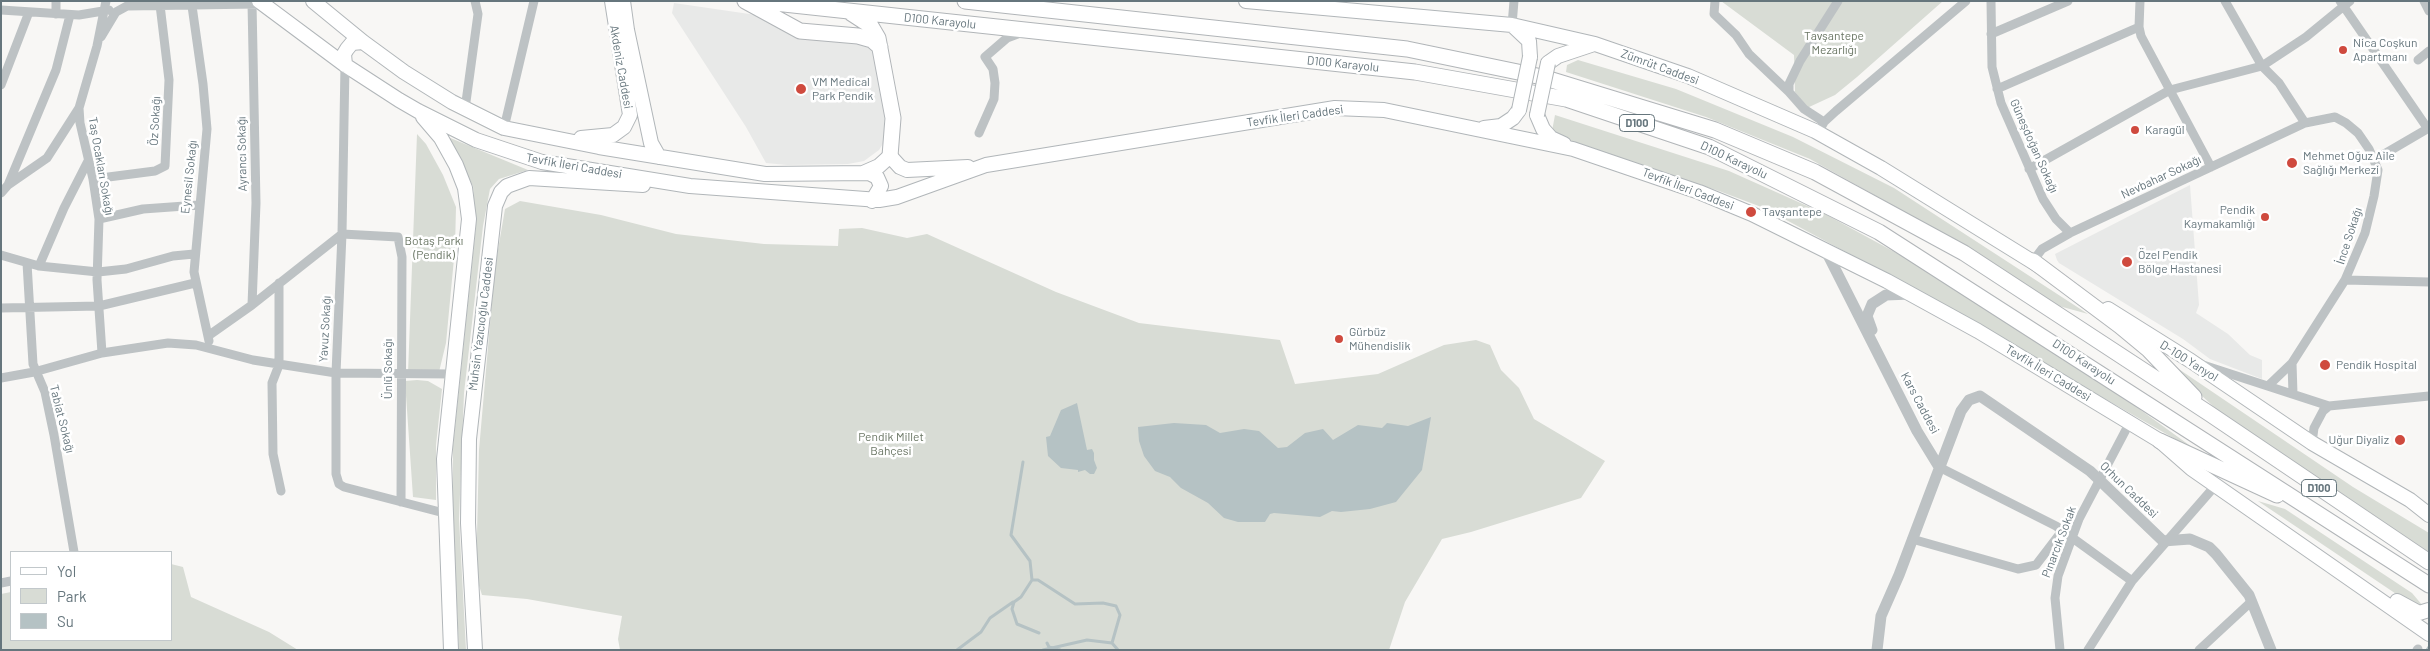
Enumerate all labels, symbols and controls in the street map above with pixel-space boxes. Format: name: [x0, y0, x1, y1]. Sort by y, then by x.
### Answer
street label: D100 Karayolu: [903, 10, 977, 32]
street label: Akdeniz Caddesi: [607, 24, 635, 110]
park label: Tavşantepe Mezarlığı: [1804, 29, 1864, 57]
place label: Nica Coşkun Apartmanı: [2353, 36, 2417, 64]
marker: Nica Coşkun Apartmanı: [2337, 44, 2349, 56]
street label: Zümrüt Caddesi: [1619, 46, 1701, 88]
street label: D100 Karayolu: [1306, 53, 1380, 75]
place label: VM Medical Park Pendik: [812, 75, 873, 103]
marker: VM Medical Park Pendik: [794, 82, 808, 96]
street label: Öz Sokağı: [147, 96, 163, 146]
street label: Güneşdoğan Sokağı: [2007, 97, 2061, 195]
street label: Tevfik İleri Caddesi: [1246, 102, 1344, 130]
road number: D100: [1620, 115, 1654, 132]
street label: Taş Ocakları Sokağı: [85, 116, 117, 216]
street label: Ayrancı Sokağı: [234, 116, 250, 192]
place label: Karagül: [2145, 123, 2185, 137]
marker: Karagül: [2129, 124, 2141, 136]
street label: D100 Karayolu: [1698, 138, 1770, 182]
street label: Eynesil Sokağı: [178, 139, 200, 215]
place label: Mehmet Oğuz Aile Sağlığı Merkezi: [2303, 149, 2395, 177]
street label: Tevfik İleri Caddesi: [525, 150, 623, 182]
street label: Nevbahar Sokağı: [2119, 152, 2203, 202]
marker: Mehmet Oğuz Aile Sağlığı Merkezi: [2285, 156, 2299, 170]
street label: Tevfik İleri Caddesi: [1640, 165, 1736, 213]
place label: Pendik Kaymakamlığı: [2184, 203, 2255, 231]
marker: Tavşantepe: [1744, 205, 1758, 219]
place label: Tavşantepe: [1762, 205, 1822, 219]
street label: İnce Sokağı: [2333, 206, 2365, 266]
marker: Pendik Kaymakamlığı: [2259, 211, 2271, 223]
park label: Botaş Parkı (Pendik): [405, 234, 463, 262]
place label: Özel Pendik Bölge Hastanesi: [2138, 248, 2222, 276]
marker: Özel Pendik Bölge Hastanesi: [2120, 255, 2134, 269]
street label: Muhsin Yazıcıoğlu Caddesi: [466, 256, 496, 392]
street label: Yavuz Sokağı: [316, 295, 334, 363]
place label: Gürbüz Mühendislik: [1349, 325, 1410, 353]
marker: Gürbüz Mühendislik: [1333, 333, 1345, 345]
street label: D100 Karayolu: [2050, 336, 2118, 388]
street label: D-100 Yanyol: [2157, 337, 2221, 385]
street label: Ünlü Sokağı: [381, 339, 395, 399]
street label: Tevfik İleri Caddesi: [2003, 342, 2093, 404]
marker: Pendik Hospital: [2318, 358, 2332, 372]
place label: Pendik Hospital: [2336, 358, 2417, 372]
street label: Kars Caddesi: [1898, 370, 1942, 436]
street label: Tabiat Sokağı: [47, 383, 77, 455]
park label: Pendik Millet Bahçesi: [858, 430, 924, 458]
place label: Uğur Diyaliz: [2328, 433, 2389, 447]
marker: Uğur Diyaliz: [2393, 433, 2407, 447]
street label: Orhun Caddesi: [2097, 459, 2161, 521]
road number: D100: [2302, 479, 2336, 496]
street label: Pınarcık Sokak: [2039, 504, 2079, 580]
legend: [10, 551, 172, 641]
text: Yol: [57, 562, 76, 580]
text: Park: [57, 587, 86, 605]
text: Su: [57, 612, 74, 630]

